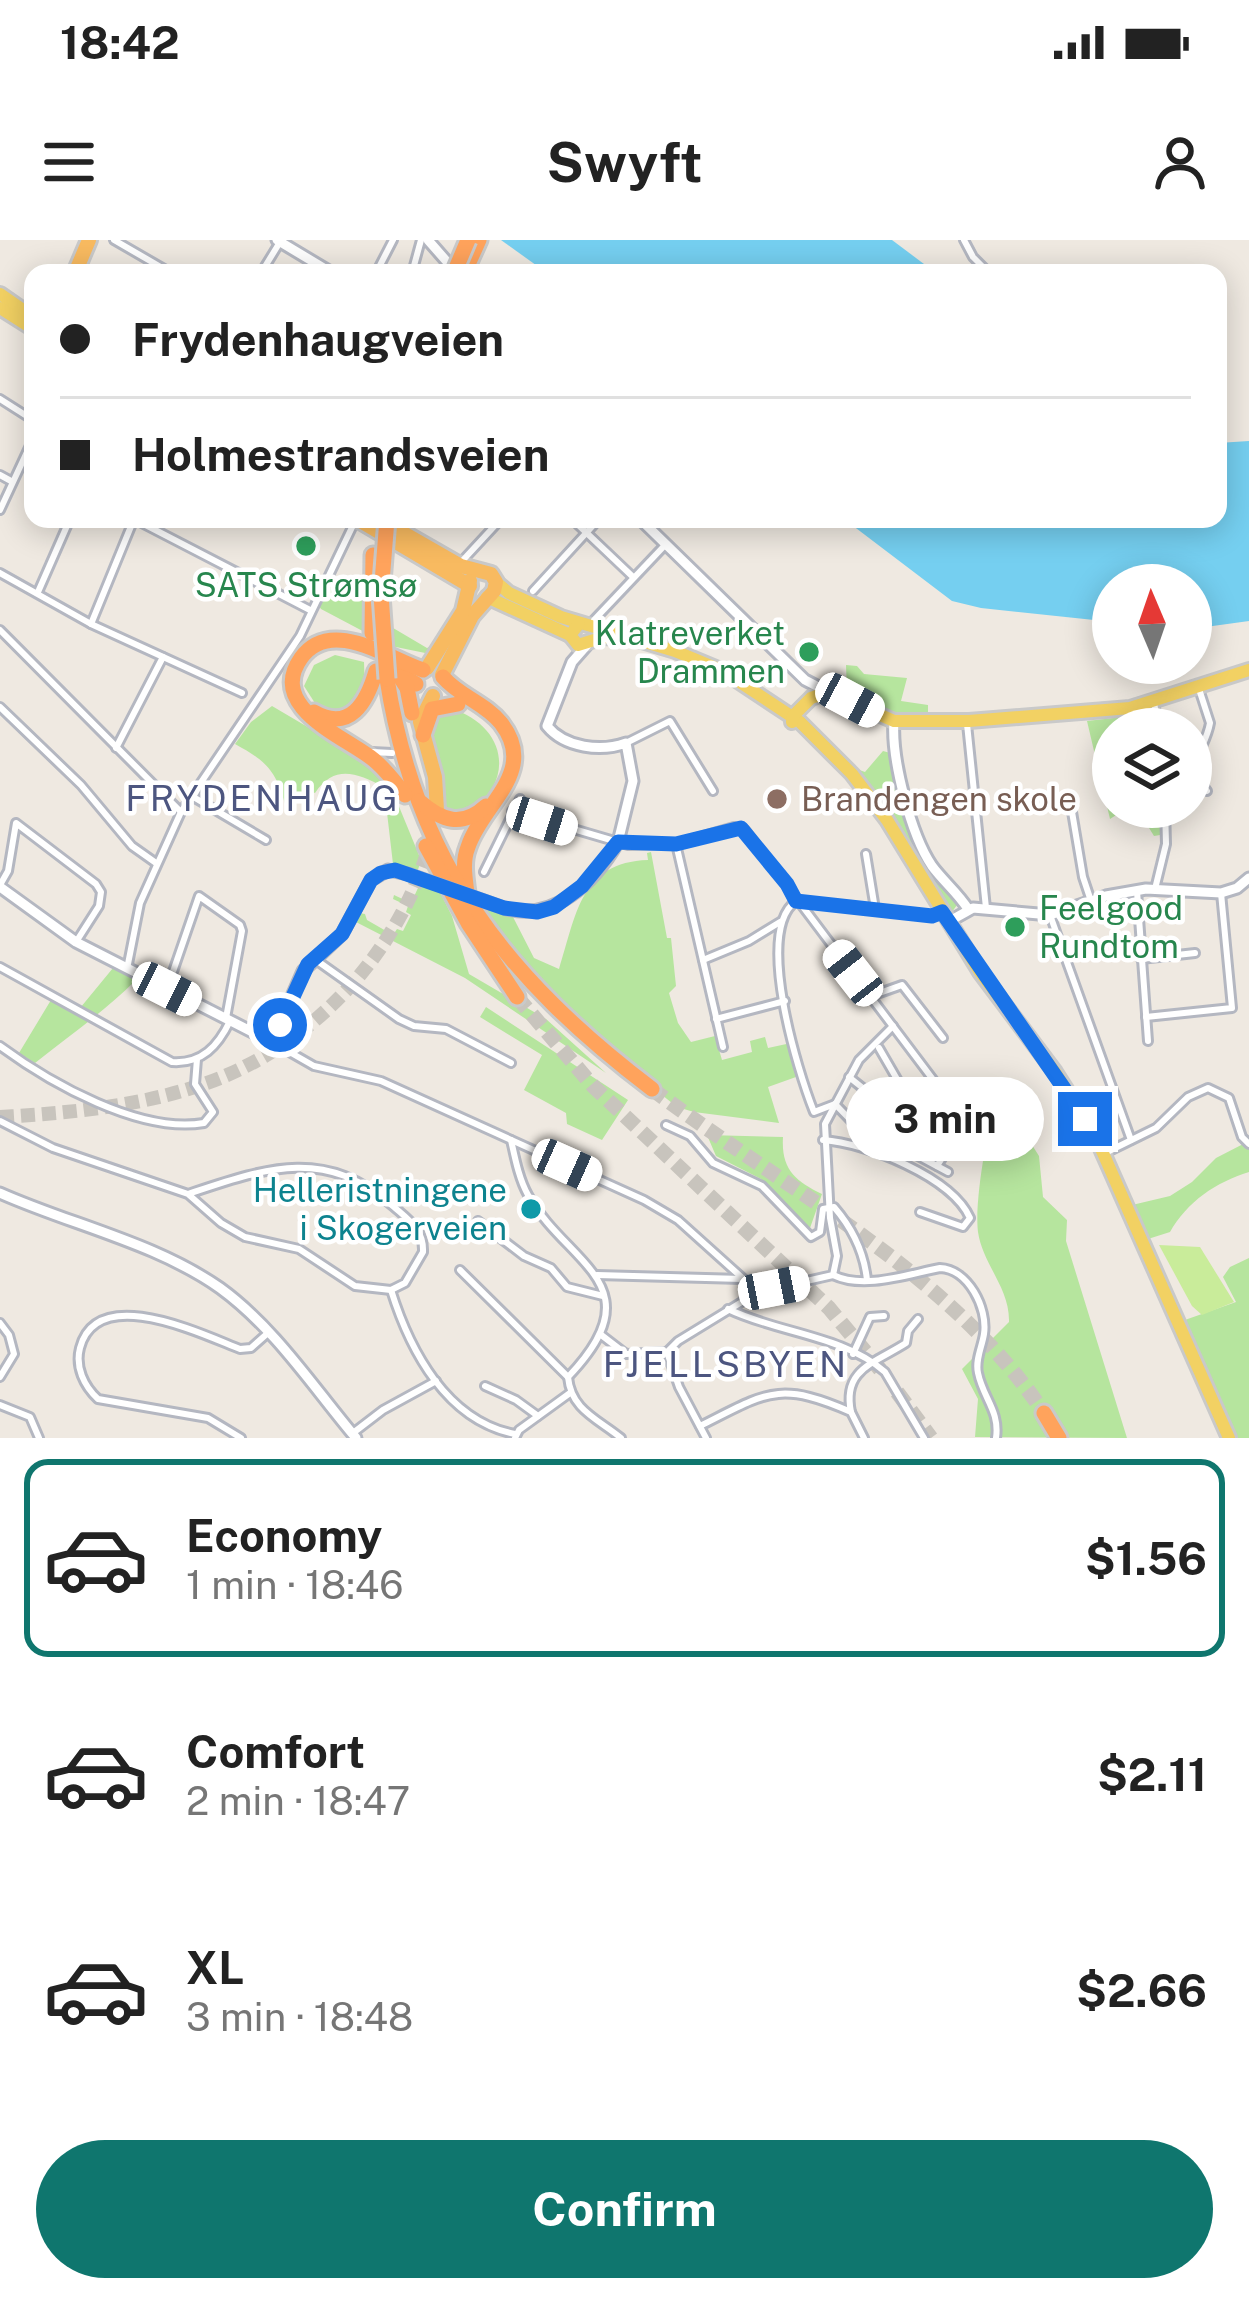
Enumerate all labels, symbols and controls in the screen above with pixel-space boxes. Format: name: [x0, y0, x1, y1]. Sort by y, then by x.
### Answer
text: 18:42: [60, 16, 180, 69]
icon: menu: [36, 129, 102, 195]
icon: person: [1147, 129, 1213, 195]
text: Swyft: [547, 131, 702, 194]
text: Frydenhaugveien: [132, 313, 504, 366]
text: Holmestrandsveien: [132, 428, 549, 481]
marker: SATS Strømsø: [293, 533, 319, 559]
north arrow: [1092, 564, 1212, 684]
map controls: [1092, 564, 1212, 828]
place label: SATS Strømsø: [195, 566, 417, 604]
place label: Klatreverket Drammen: [595, 614, 785, 690]
marker: Klatreverket Drammen: [796, 639, 822, 665]
car: [810, 667, 890, 733]
button: layers: [1092, 708, 1212, 828]
district label: FRYDENHAUG: [125, 777, 401, 819]
place label: Brandengen skole: [801, 780, 1077, 818]
marker: Brandengen skole: [764, 786, 790, 812]
car: [502, 793, 582, 849]
place label: Feelgood Rundtom: [1039, 889, 1183, 965]
marker: Feelgood Rundtom: [1002, 914, 1028, 940]
car: [817, 934, 889, 1012]
car: [127, 957, 207, 1021]
route start: [253, 998, 307, 1052]
callout: 3 min: [845, 1077, 1043, 1161]
route end: [1058, 1092, 1112, 1146]
text: 3 min: [893, 1096, 997, 1142]
car: [527, 1134, 607, 1196]
place label: Helleristningene i Skogerveien: [253, 1171, 507, 1247]
marker: Helleristningene i Skogerveien: [518, 1196, 544, 1222]
car: [735, 1263, 813, 1313]
district label: FJELLSBYEN: [603, 1343, 849, 1385]
icon: car: [42, 1504, 150, 1612]
text: Economy: [186, 1509, 382, 1562]
text: $1.56: [1085, 1532, 1207, 1585]
text: 1 min · 18:46: [186, 1562, 404, 1608]
icon: car: [42, 1720, 150, 1828]
text: Comfort: [186, 1725, 365, 1778]
text: $2.11: [1097, 1748, 1207, 1801]
text: 2 min · 18:47: [186, 1778, 410, 1824]
icon: car: [42, 1936, 150, 2044]
text: XL: [186, 1941, 244, 1994]
text: $2.66: [1076, 1964, 1207, 2017]
text: 3 min · 18:48: [186, 1994, 413, 2040]
button: Confirm: [36, 2140, 1213, 2278]

